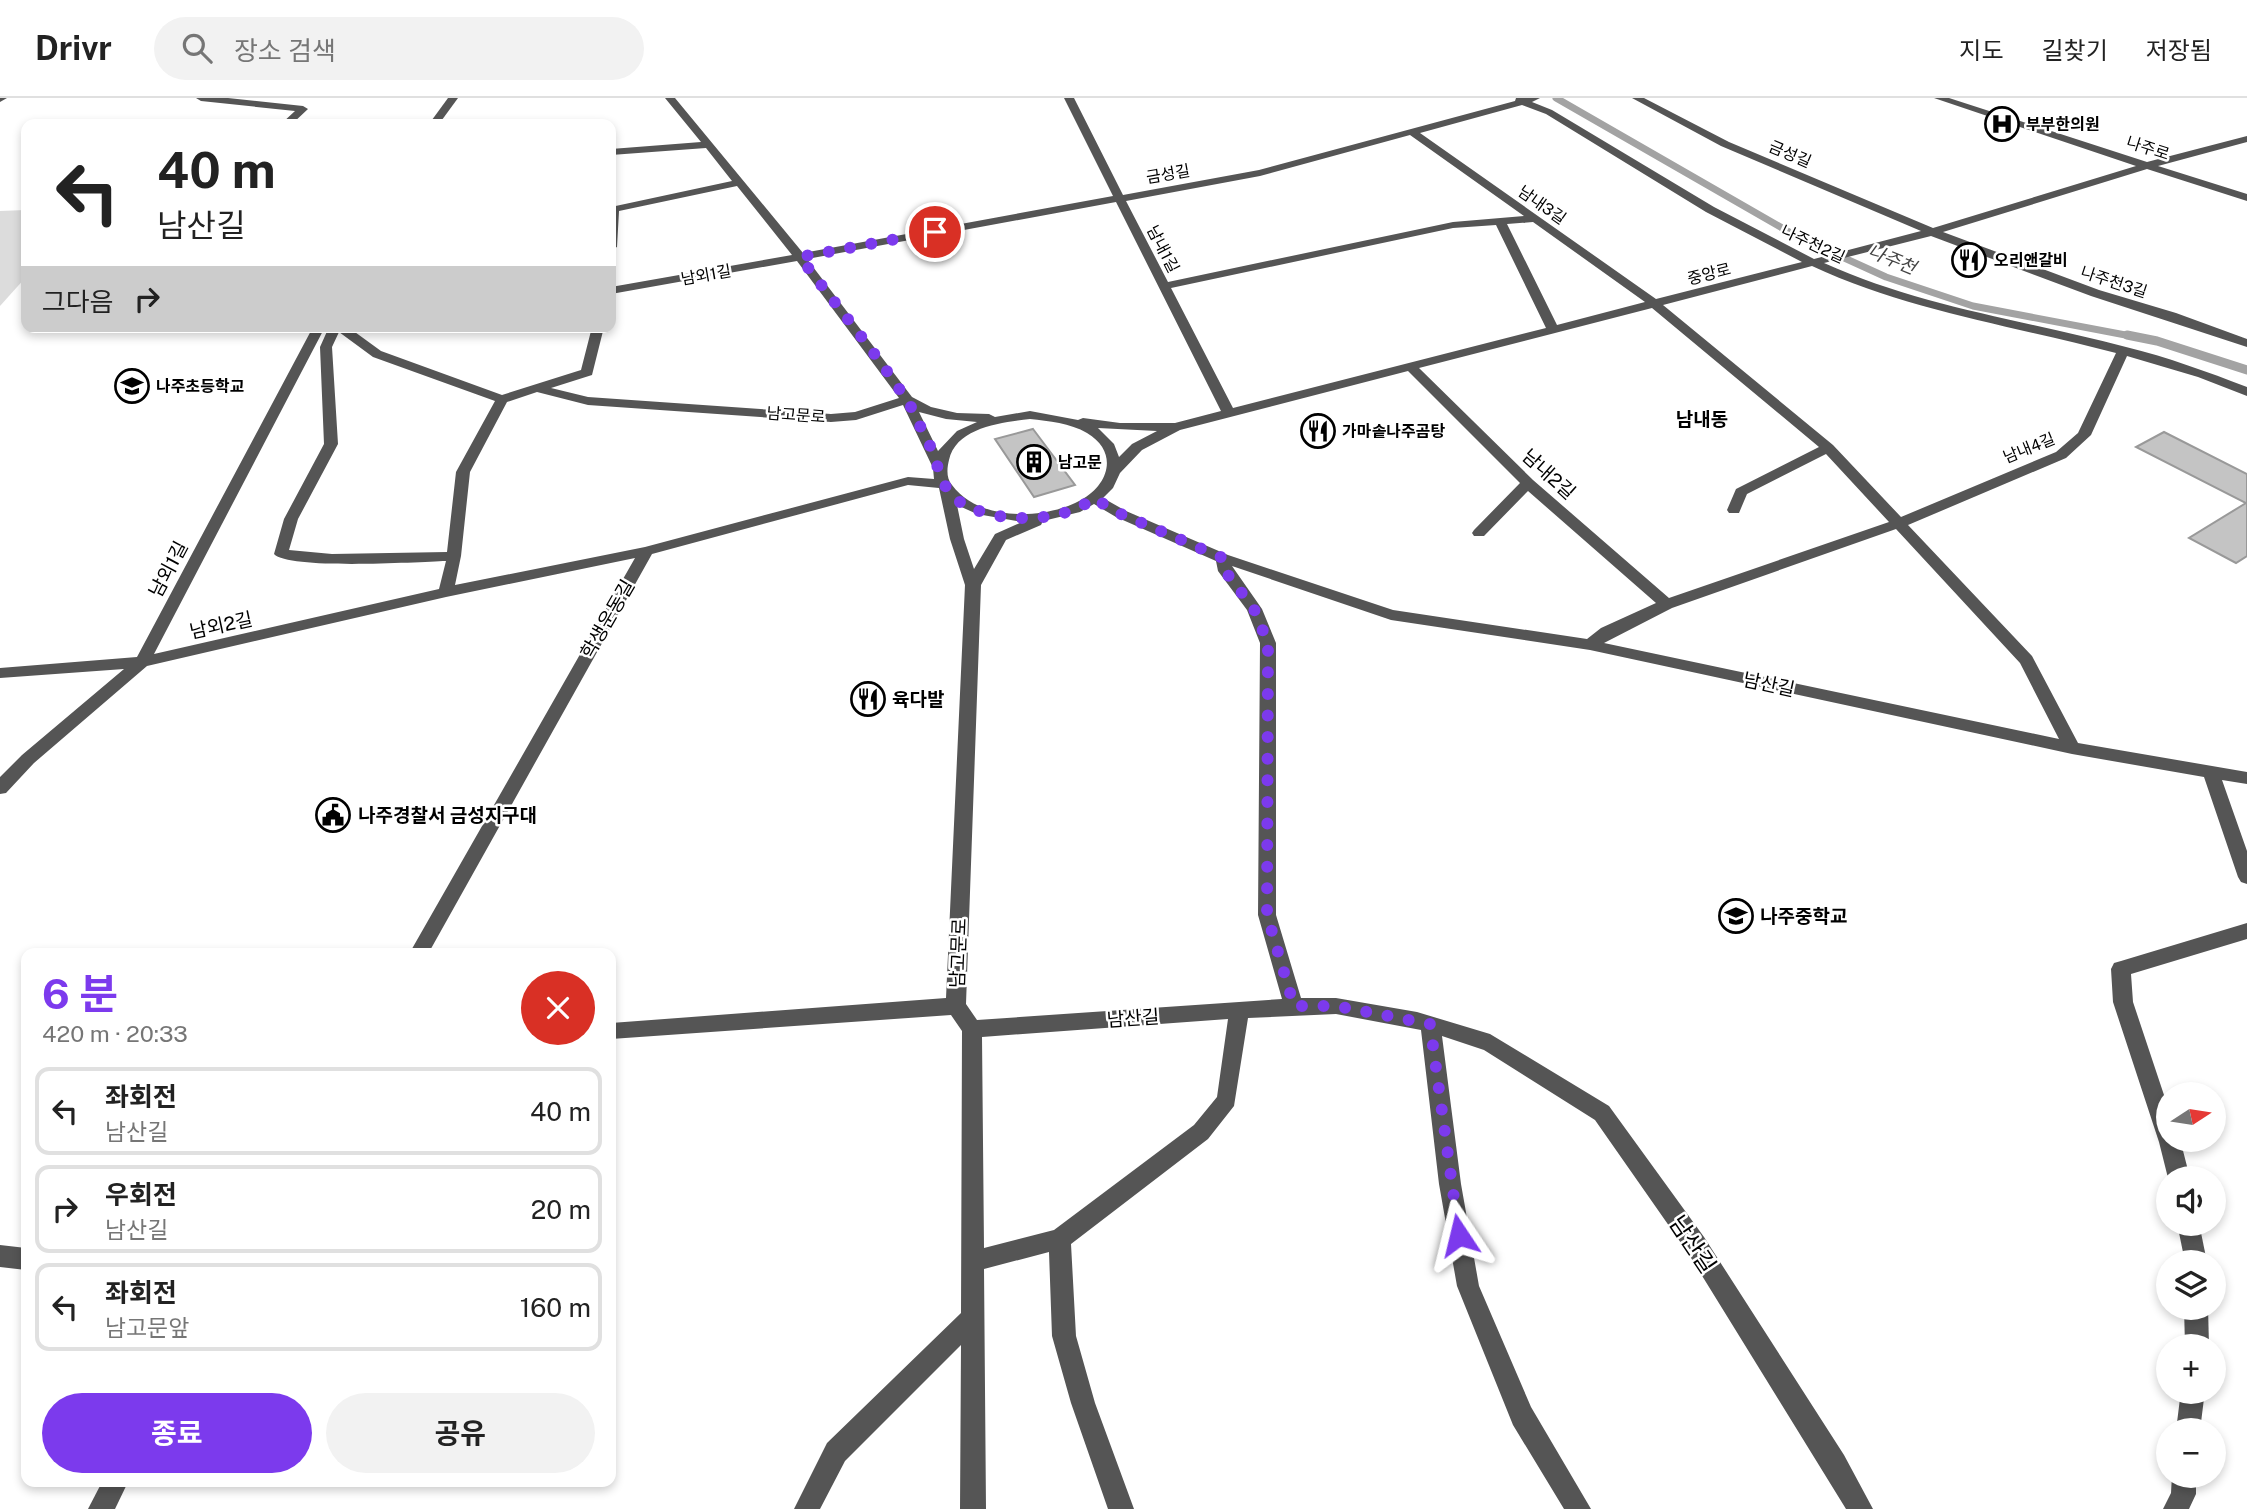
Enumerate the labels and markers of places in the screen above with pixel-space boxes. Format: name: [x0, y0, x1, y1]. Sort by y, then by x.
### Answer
hospital icon: 부부한의원: [1983, 105, 2021, 143]
place label: 부부한의원: [2026, 115, 2100, 134]
pin: [905, 202, 965, 262]
restaurant icon: 오리앤갈비: [1950, 241, 1988, 279]
place label: 오리앤갈비: [1994, 251, 2068, 270]
school or university icon: 나주초등학교: [113, 367, 151, 405]
place label: 나주초등학교: [156, 377, 245, 396]
restaurant icon: 가마솥나주곰탕: [1299, 412, 1337, 450]
place label: 가마솥나주곰탕: [1342, 422, 1445, 441]
building icon: 남고문: [1015, 443, 1053, 481]
place label: 남고문: [1058, 453, 1102, 472]
restaurant icon: 육다발: [849, 680, 887, 718]
place label: 육다발: [892, 688, 944, 710]
public building icon: 나주경찰서 금성지구대: [314, 796, 352, 834]
place label: 나주경찰서 금성지구대: [358, 804, 537, 826]
school or university icon: 나주중학교: [1717, 897, 1755, 935]
place label: 나주중학교: [1760, 905, 1847, 927]

